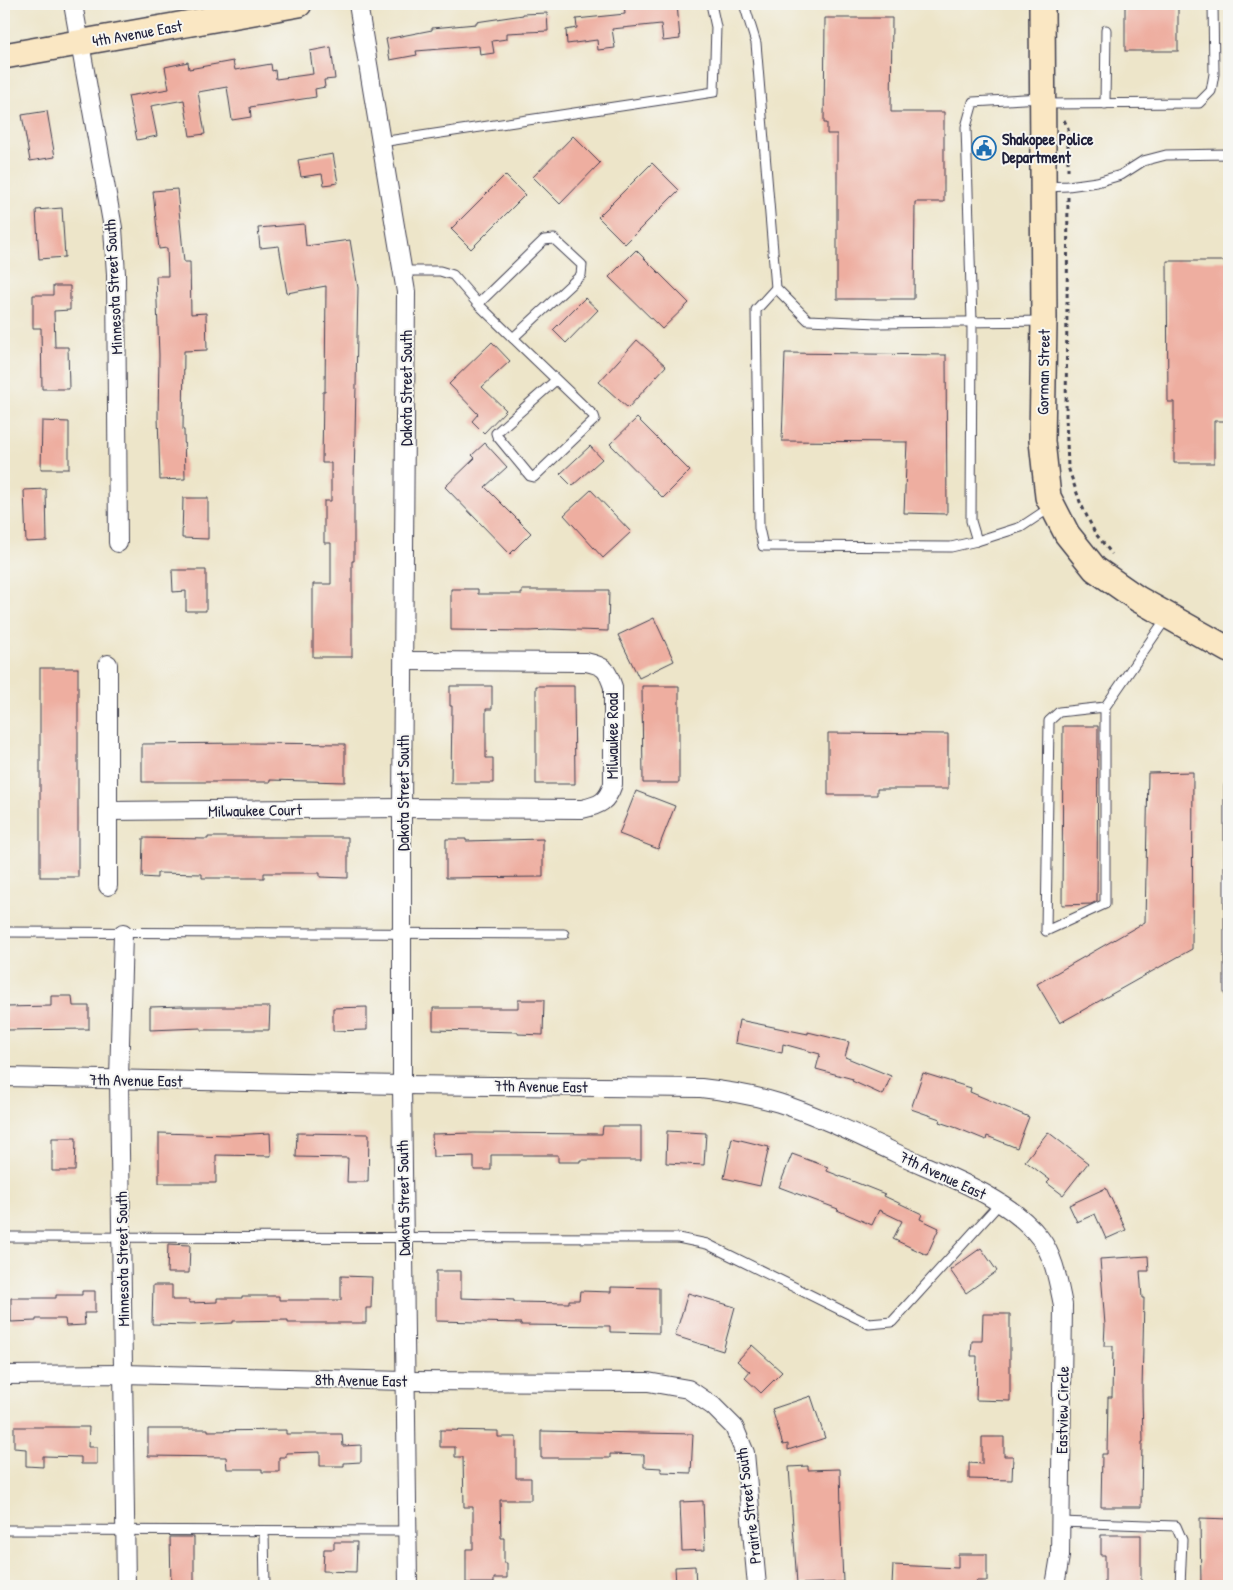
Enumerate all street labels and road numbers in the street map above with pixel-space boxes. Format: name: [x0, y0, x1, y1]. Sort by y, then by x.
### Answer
street label: 4th Avenue East: [90, 14, 184, 52]
street label: Minnesota Street South: [98, 219, 128, 355]
street label: Gorman Street: [1031, 329, 1055, 415]
street label: Dakota Street South: [395, 330, 417, 446]
street label: Milwaukee Road: [601, 693, 623, 779]
street label: Dakota Street South: [392, 735, 414, 851]
street label: Milwaukee Court: [208, 798, 303, 822]
street label: 7th Avenue East: [89, 1068, 183, 1092]
street label: 7th Avenue East: [494, 1074, 588, 1098]
street label: Dakota Street South: [391, 1140, 415, 1256]
street label: 7th Avenue East: [896, 1145, 990, 1205]
street label: Minnesota Street South: [110, 1191, 134, 1327]
street label: Eastview Circle: [1050, 1365, 1074, 1454]
street label: 8th Avenue East: [315, 1368, 408, 1392]
street label: Prairie Street South: [730, 1446, 766, 1565]

